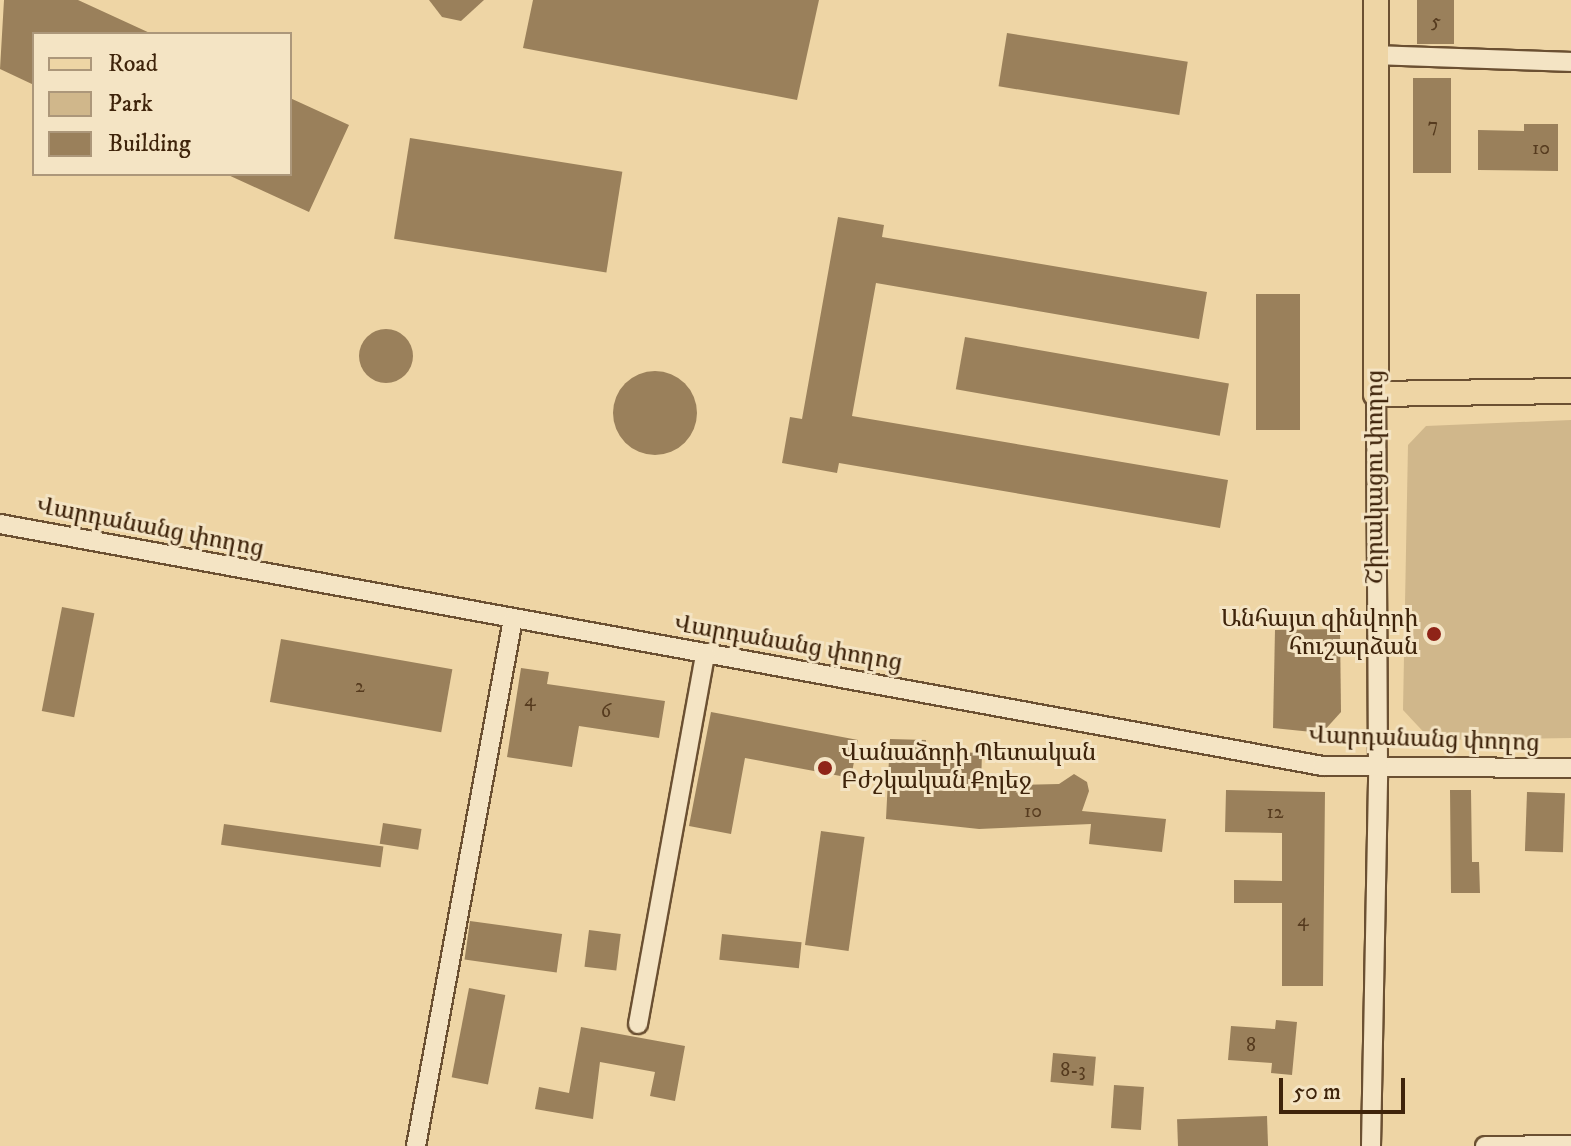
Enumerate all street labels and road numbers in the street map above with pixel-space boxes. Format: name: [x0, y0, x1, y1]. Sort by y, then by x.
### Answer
street label: Շիրակացու փողոց: [1362, 370, 1390, 584]
street label: Վարդանանց փողոց: [34, 492, 266, 564]
street label: Վարդանանց փողոց: [672, 610, 904, 678]
street label: Վարդանանց փողոց: [1308, 722, 1540, 758]

